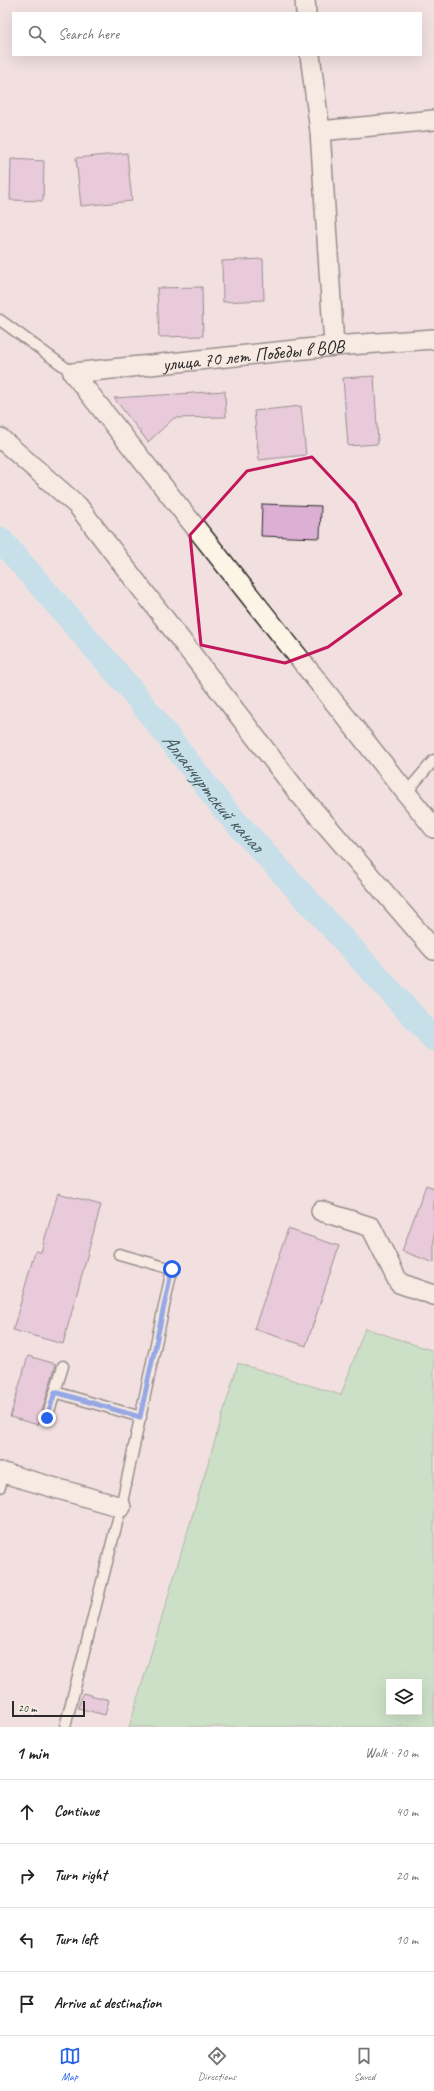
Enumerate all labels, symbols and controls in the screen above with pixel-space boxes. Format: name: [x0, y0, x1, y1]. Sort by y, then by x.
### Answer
search box: [12, 12, 422, 56]
icon: search: [26, 23, 48, 45]
text: Search here: [58, 25, 119, 44]
street label: улица 70 лет Победы в ВОВ: [160, 334, 346, 377]
water label: Алханчуртский канал: [157, 728, 271, 860]
route start: [163, 1260, 181, 1278]
route end: [38, 1409, 56, 1427]
map controls: [386, 1679, 422, 1715]
button: layers: [386, 1679, 422, 1715]
scale bar: [12, 1699, 85, 1718]
text: 20 m: [18, 1701, 37, 1715]
text: 1 min: [16, 1743, 49, 1764]
text: Walk · 70 m: [365, 1745, 418, 1761]
icon: ahead: [16, 1801, 38, 1823]
text: Continue: [54, 1802, 99, 1821]
text: 40 m: [396, 1804, 418, 1820]
icon: right: [16, 1865, 38, 1887]
text: Turn right: [54, 1866, 107, 1885]
text: 20 m: [396, 1868, 418, 1884]
icon: left: [16, 1929, 38, 1951]
text: Turn left: [54, 1930, 97, 1949]
text: 10 m: [396, 1932, 418, 1948]
icon: arrive: [16, 1993, 38, 2015]
text: Arrive at destination: [54, 1994, 161, 2013]
tab: Map: [59, 2045, 81, 2083]
tab: Directions: [198, 2045, 236, 2083]
tab: Saved: [353, 2045, 375, 2083]

